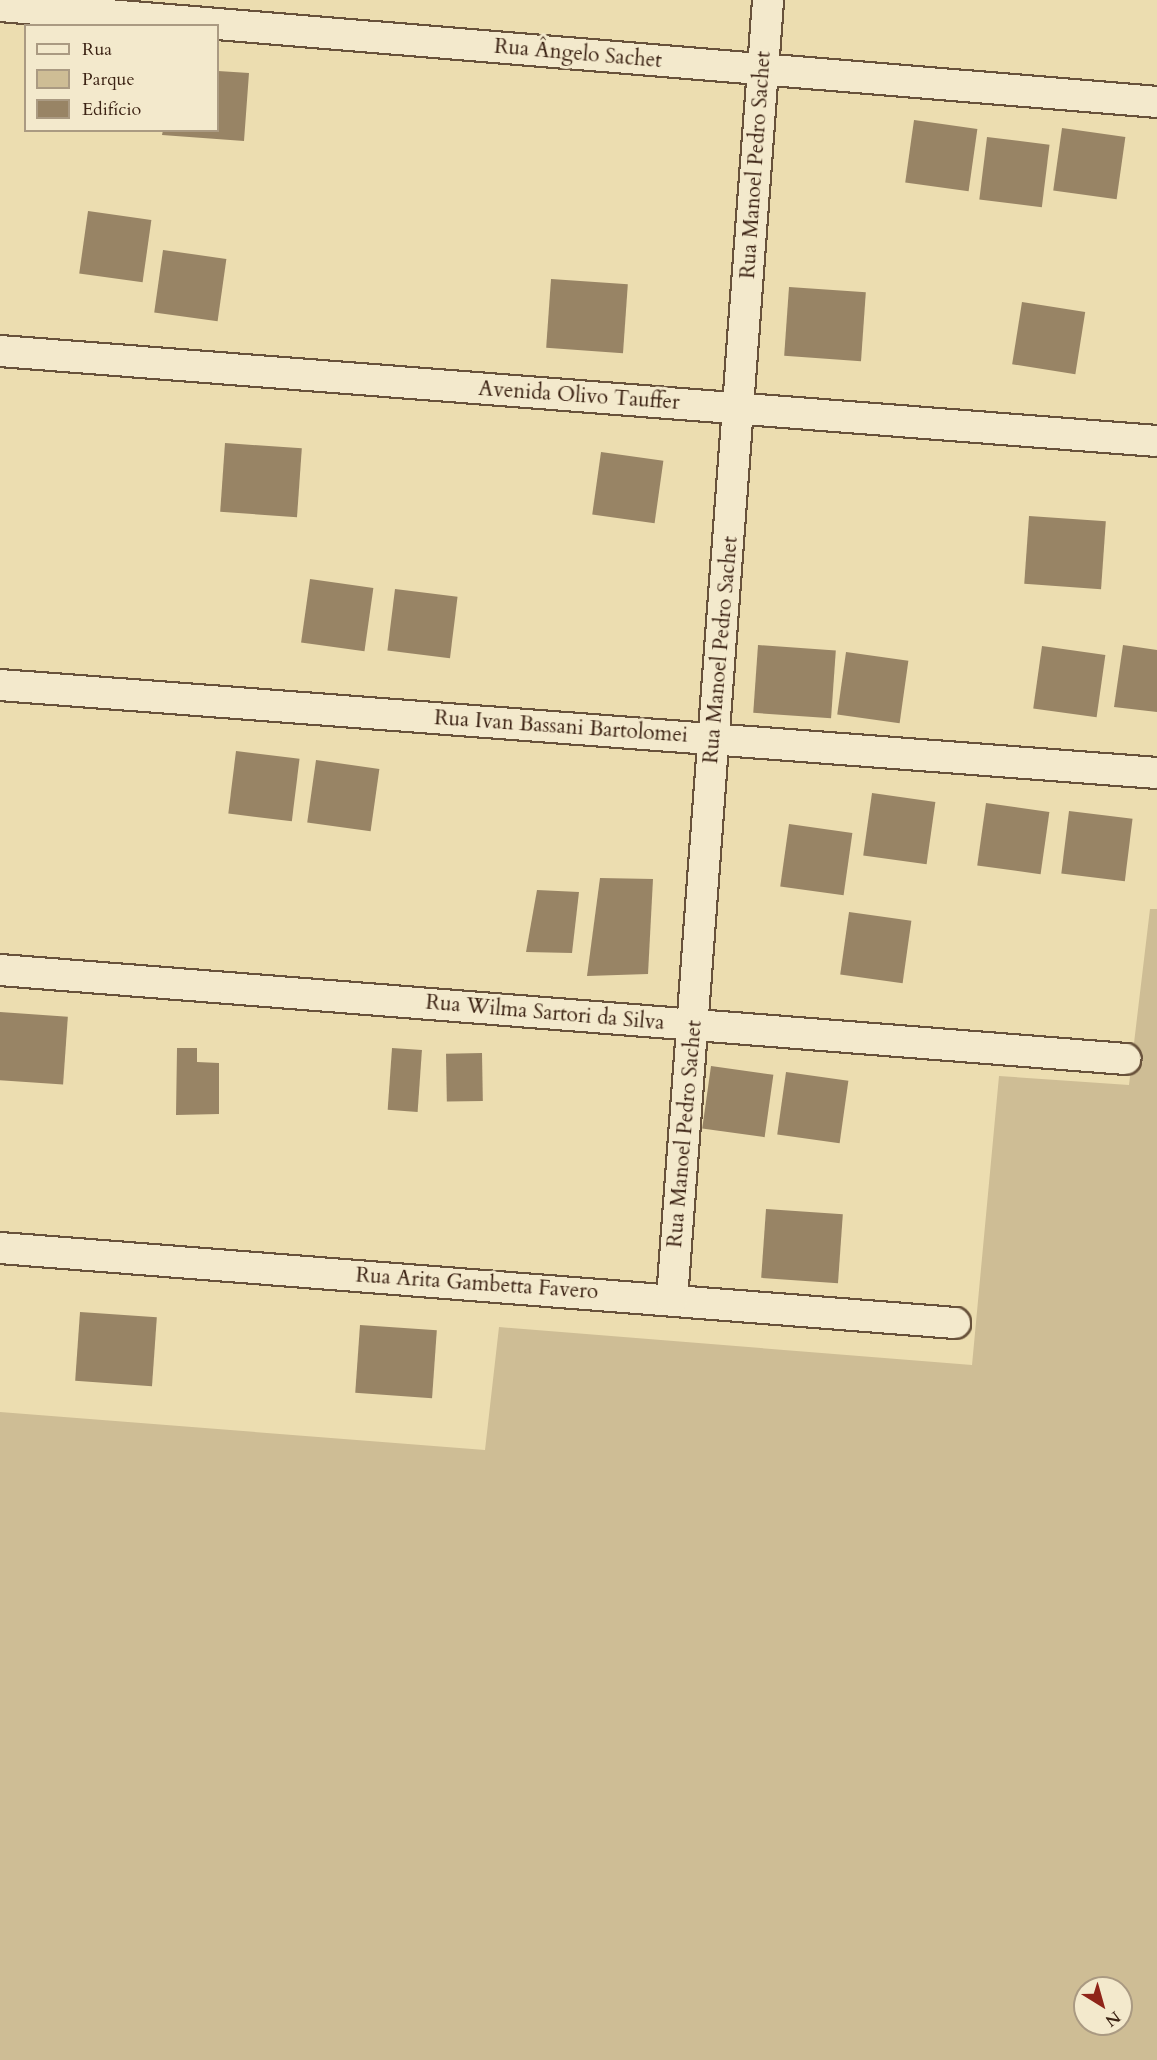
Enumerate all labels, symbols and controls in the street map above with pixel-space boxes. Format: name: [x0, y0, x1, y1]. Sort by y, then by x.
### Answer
legend: [24, 24, 219, 132]
street label: Rua Ângelo Sachet: [493, 34, 663, 74]
text: Rua: [82, 37, 112, 62]
street label: Rua Manoel Pedro Sachet: [735, 50, 777, 280]
text: Parque: [82, 67, 135, 92]
text: Edifício: [82, 97, 141, 122]
street label: Avenida Olivo Tauffer: [478, 376, 680, 416]
street label: Rua Manoel Pedro Sachet: [699, 535, 743, 765]
street label: Rua Ivan Bassani Bartolomei: [433, 706, 689, 748]
street label: Rua Wilma Sartori da Silva: [425, 990, 665, 1036]
street label: Rua Manoel Pedro Sachet: [663, 1019, 707, 1249]
street label: Rua Arita Gambetta Favero: [355, 1263, 599, 1305]
north arrow: [1073, 1976, 1133, 2036]
text: N: [1100, 2006, 1125, 2032]

